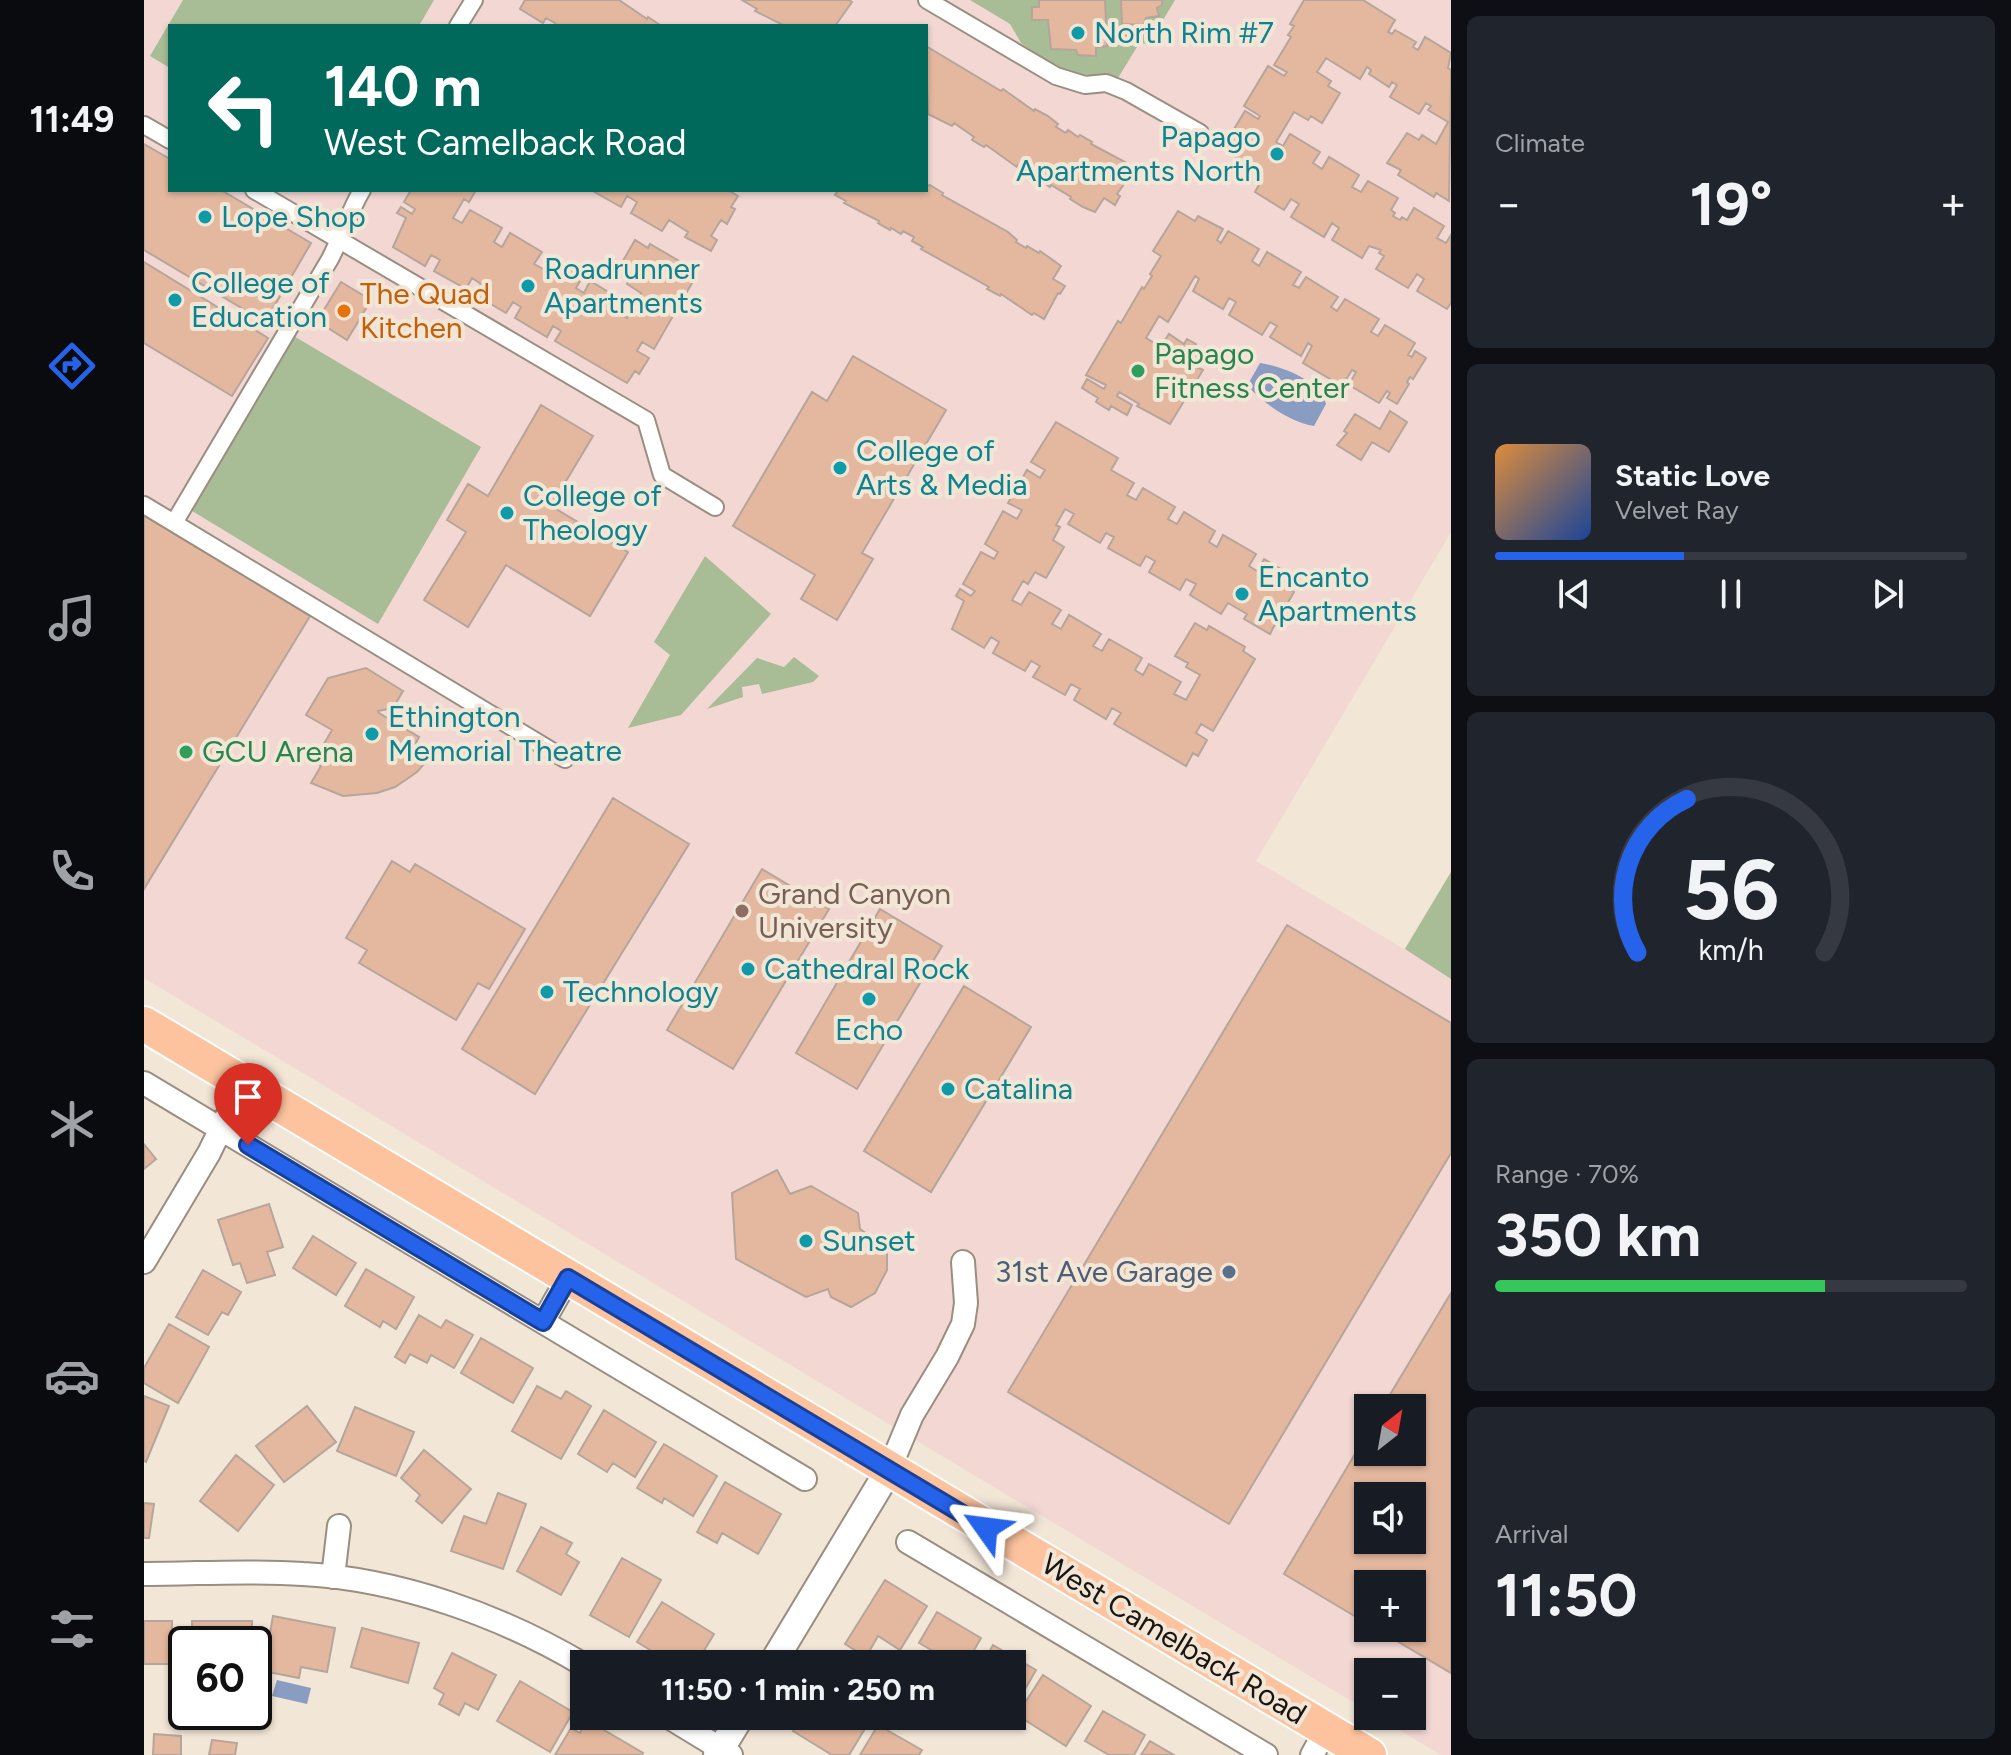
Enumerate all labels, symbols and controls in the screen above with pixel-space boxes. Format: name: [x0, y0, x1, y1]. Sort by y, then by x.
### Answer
place label: North Rim #7: [1094, 14, 1274, 51]
marker: North Rim #7: [1069, 24, 1087, 42]
text: 140 m: [324, 53, 482, 120]
icon: left: [192, 56, 296, 160]
text: 11:49: [30, 98, 114, 141]
place label: Papago Apartments North: [1016, 118, 1261, 189]
text: West Camelback Road: [324, 121, 687, 164]
text: Climate: [1495, 127, 1585, 159]
marker: Papago Apartments North: [1268, 145, 1286, 163]
text: 19°: [1690, 168, 1772, 240]
text: −: [1495, 177, 1522, 230]
text: +: [1940, 177, 1967, 230]
place label: Lope Shop: [221, 198, 366, 235]
marker: Lope Shop: [196, 208, 214, 226]
place label: Roadrunner Apartments: [544, 250, 703, 321]
place label: College of Education: [191, 264, 329, 335]
place label: The Quad Kitchen: [360, 275, 490, 346]
marker: Roadrunner Apartments: [519, 277, 537, 295]
marker: College of Education: [166, 291, 184, 309]
marker: The Quad Kitchen: [335, 302, 353, 320]
place label: Papago Fitness Center: [1154, 335, 1350, 406]
icon: directions: [44, 338, 100, 394]
marker: Papago Fitness Center: [1129, 362, 1147, 380]
place label: College of Arts & Media: [856, 432, 1028, 503]
text: Static Love: [1615, 457, 1770, 494]
marker: College of Arts & Media: [831, 459, 849, 477]
place label: College of Theology: [523, 477, 661, 548]
text: Velvet Ray: [1615, 494, 1739, 526]
marker: College of Theology: [498, 504, 516, 522]
place label: Encanto Apartments: [1258, 558, 1417, 629]
icon: previous: [1552, 572, 1596, 616]
icon: pause: [1709, 572, 1753, 616]
icon: next: [1866, 572, 1910, 616]
marker: Encanto Apartments: [1233, 585, 1251, 603]
icon: music: [44, 590, 100, 646]
place label: Ethington Memorial Theatre: [388, 698, 622, 769]
marker: Ethington Memorial Theatre: [363, 725, 381, 743]
place label: GCU Arena: [202, 733, 354, 770]
marker: GCU Arena: [177, 743, 195, 761]
text: 56: [1683, 840, 1779, 940]
icon: phone: [44, 843, 100, 899]
place label: Grand Canyon University: [758, 875, 951, 946]
marker: Grand Canyon University: [733, 902, 751, 920]
text: km/h: [1698, 934, 1764, 968]
place label: Cathedral Rock: [764, 950, 970, 987]
marker: Cathedral Rock: [739, 960, 757, 978]
place label: Technology: [563, 973, 719, 1010]
marker: Technology: [538, 983, 556, 1001]
marker: Echo: [860, 990, 878, 1008]
place label: Echo: [835, 1011, 903, 1048]
pin: [214, 1063, 282, 1145]
place label: Catalina: [964, 1070, 1073, 1107]
icon: arrive: [226, 1075, 270, 1119]
marker: Catalina: [939, 1080, 957, 1098]
icon: climate: [44, 1096, 100, 1152]
text: Range · 70%: [1495, 1158, 1639, 1190]
text: 350 km: [1495, 1199, 1701, 1271]
place label: Sunset: [822, 1222, 916, 1259]
marker: Sunset: [797, 1232, 815, 1250]
place label: 31st Ave Garage: [995, 1253, 1213, 1290]
marker: 31st Ave Garage: [1220, 1263, 1238, 1281]
icon: car: [44, 1348, 100, 1404]
north arrow: [1354, 1394, 1426, 1466]
map controls: [1354, 1394, 1426, 1730]
button: sound: [1354, 1482, 1426, 1554]
position arrow: [944, 1486, 1028, 1570]
text: Arrival: [1495, 1518, 1568, 1550]
street label: West Camelback Road: [1035, 1545, 1313, 1732]
text: 11:50: [1495, 1559, 1637, 1631]
button: +: [1354, 1570, 1426, 1642]
icon: filters: [44, 1601, 100, 1657]
speed limit sign: 60: [168, 1626, 272, 1730]
button: −: [1354, 1658, 1426, 1730]
text: 11:50 · 1 min · 250 m: [661, 1671, 935, 1708]

